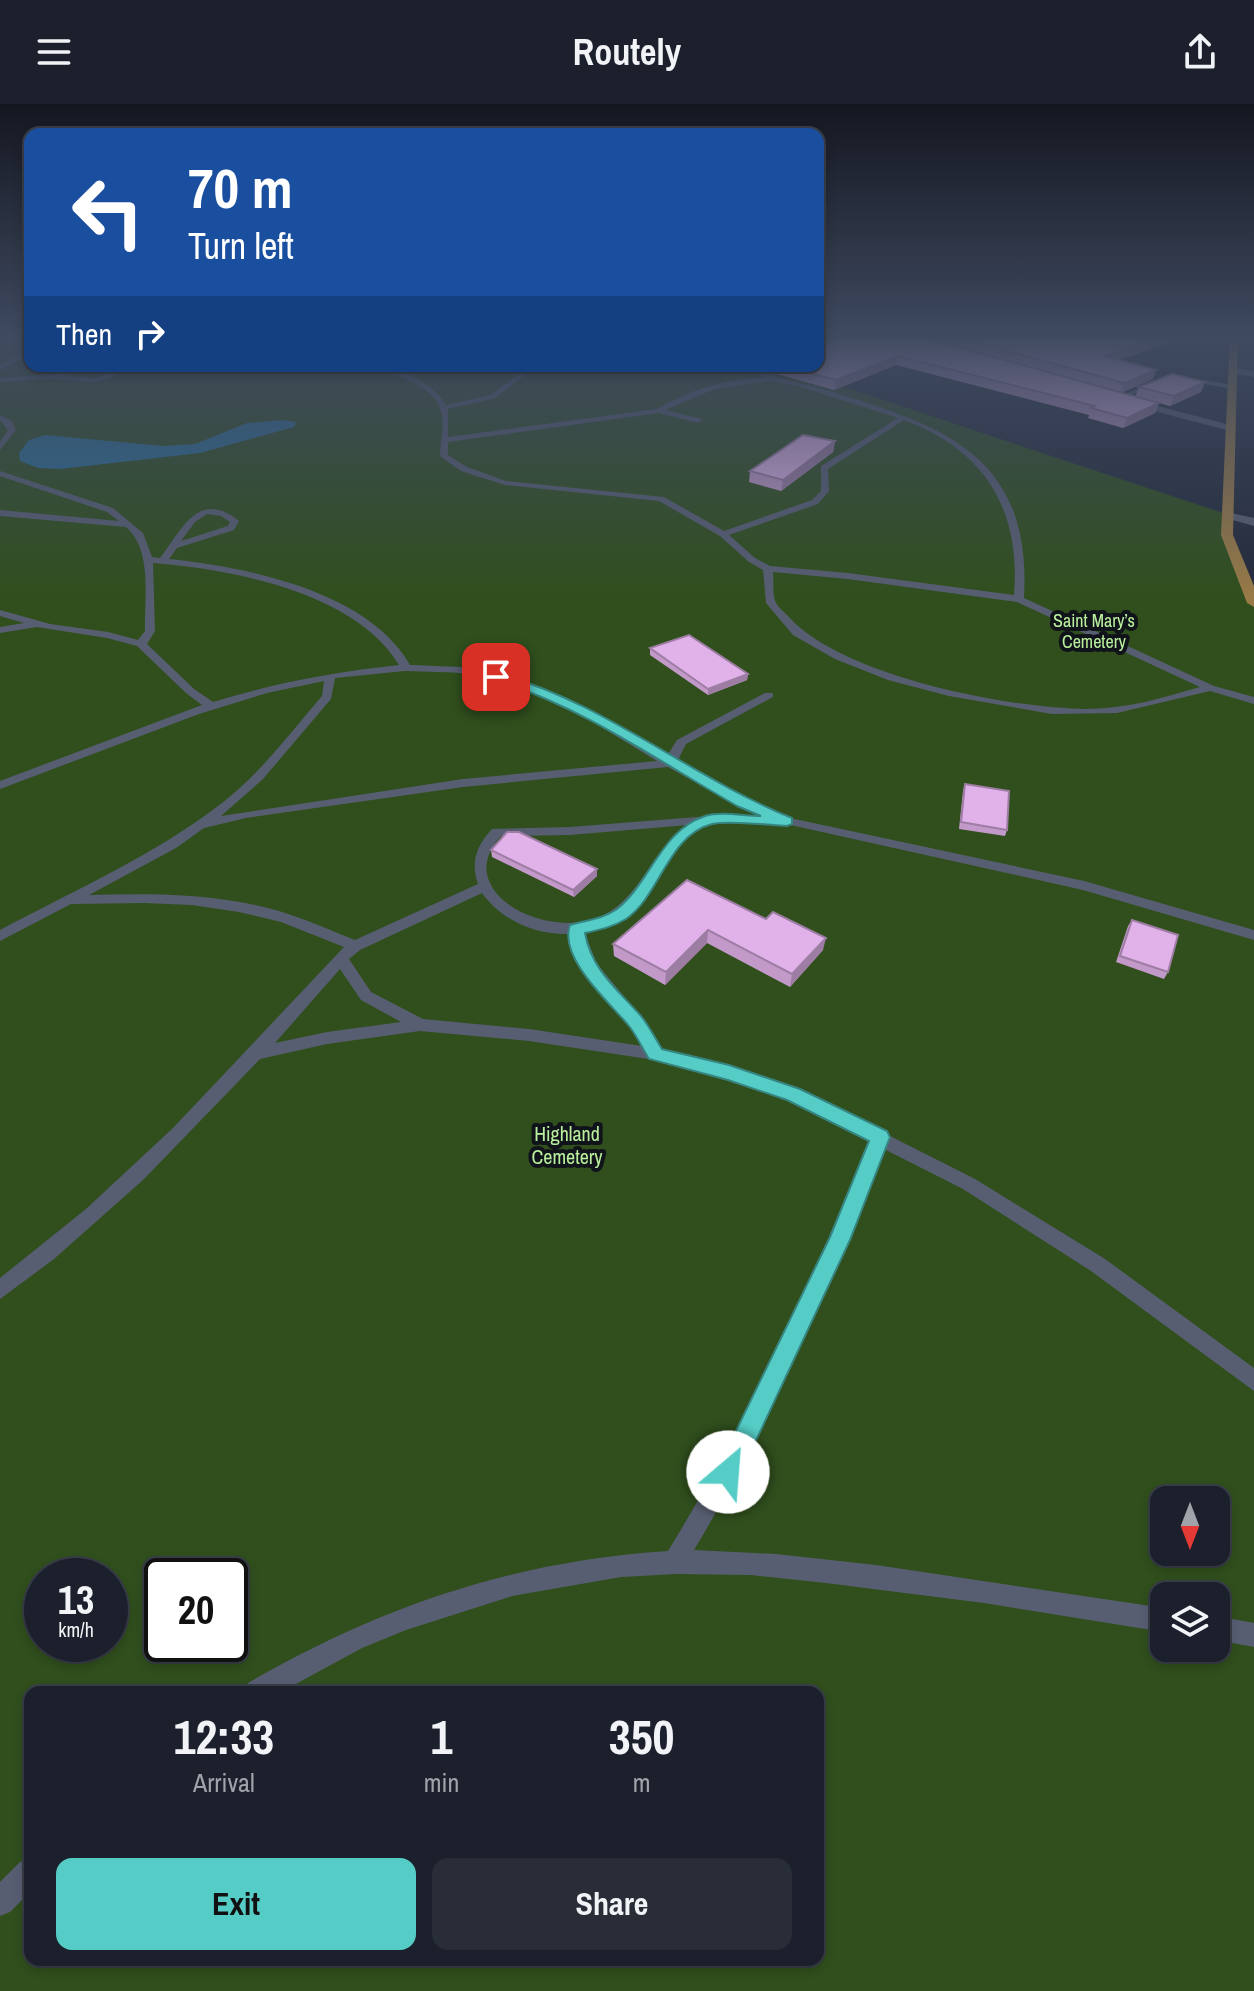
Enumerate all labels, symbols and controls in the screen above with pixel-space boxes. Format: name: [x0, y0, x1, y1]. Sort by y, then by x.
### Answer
text: Routely: [573, 28, 681, 76]
icon: menu: [32, 30, 76, 74]
icon: share: [1178, 30, 1222, 74]
text: 70 m: [188, 150, 293, 225]
icon: left: [56, 160, 160, 264]
text: Turn left: [188, 222, 294, 270]
icon: right: [128, 312, 172, 356]
text: Then: [56, 314, 112, 354]
park label: Saint Mary’s Cemetery: [1053, 608, 1135, 654]
pin: [462, 643, 530, 711]
icon: arrive: [474, 655, 518, 699]
park label: Highland Cemetery: [531, 1120, 603, 1170]
position arrow: [686, 1430, 770, 1514]
north arrow: [1150, 1486, 1230, 1566]
map controls: [1150, 1486, 1230, 1662]
speed limit sign: 20: [144, 1558, 248, 1662]
text: 13: [58, 1573, 94, 1626]
button: layers: [1150, 1582, 1230, 1662]
text: km/h: [58, 1616, 94, 1643]
text: 12:33: [174, 1704, 274, 1769]
text: 1: [431, 1704, 452, 1769]
text: 350: [609, 1704, 674, 1769]
text: Arrival: [193, 1765, 255, 1800]
text: min: [424, 1765, 459, 1800]
text: m: [633, 1765, 651, 1800]
button: Exit: [56, 1858, 416, 1950]
button: Share: [432, 1858, 792, 1950]

